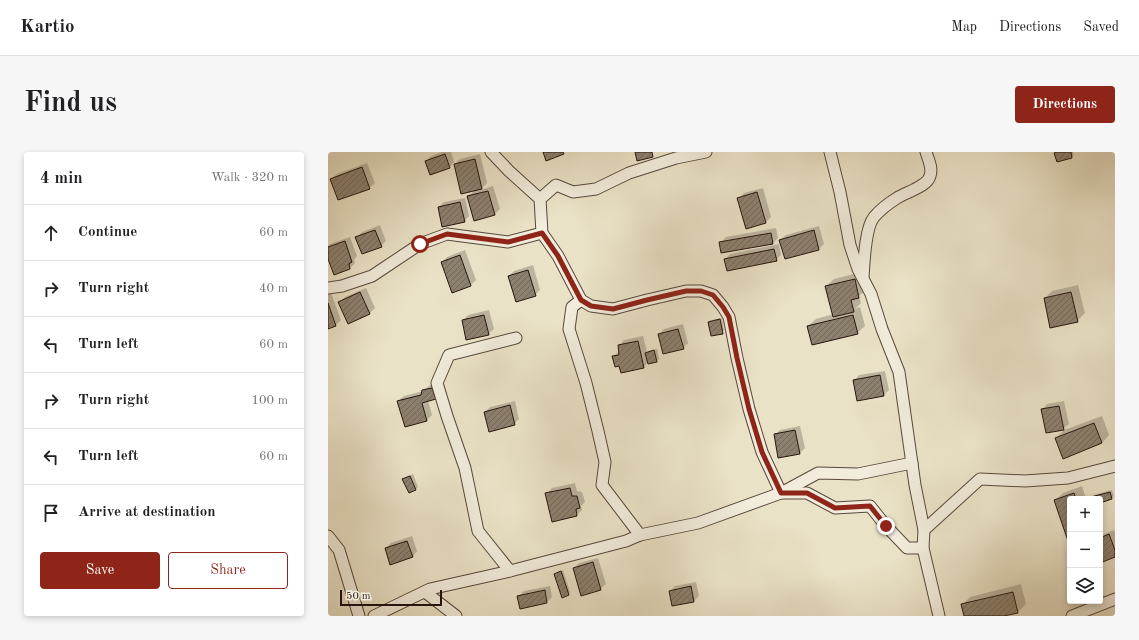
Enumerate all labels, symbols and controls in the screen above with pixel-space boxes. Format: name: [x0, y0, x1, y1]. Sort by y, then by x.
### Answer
text: Kartio: [20, 18, 75, 37]
text: Map: [951, 20, 977, 34]
text: Directions: [999, 20, 1061, 34]
text: Saved: [1083, 20, 1119, 34]
button: Directions: [1015, 86, 1115, 123]
text: Find us: [24, 90, 117, 118]
text: 4 min: [40, 170, 83, 187]
text: Walk · 320 m: [211, 171, 288, 184]
icon: ahead: [40, 222, 62, 244]
text: Continue: [78, 225, 137, 240]
text: 60 m: [259, 226, 288, 239]
route start: [411, 235, 429, 253]
icon: right: [40, 278, 62, 300]
text: Turn right: [78, 281, 149, 296]
text: 40 m: [259, 282, 288, 295]
icon: left: [40, 334, 62, 356]
text: Turn left: [78, 337, 138, 352]
text: 60 m: [259, 338, 288, 351]
icon: right: [40, 390, 62, 412]
text: Turn right: [78, 393, 149, 408]
text: 100 m: [251, 394, 288, 407]
icon: left: [40, 446, 62, 468]
text: Turn left: [78, 449, 138, 464]
text: 60 m: [259, 450, 288, 463]
map controls: [1067, 496, 1103, 604]
button: +: [1067, 496, 1103, 532]
icon: arrive: [40, 502, 62, 524]
text: Arrive at destination: [78, 505, 216, 520]
route end: [877, 517, 895, 535]
button: −: [1067, 532, 1103, 568]
button: Save: [40, 552, 160, 589]
button: Share: [168, 552, 288, 589]
button: layers: [1067, 568, 1103, 604]
scale bar: [340, 588, 442, 607]
text: 50 m: [346, 591, 371, 602]

